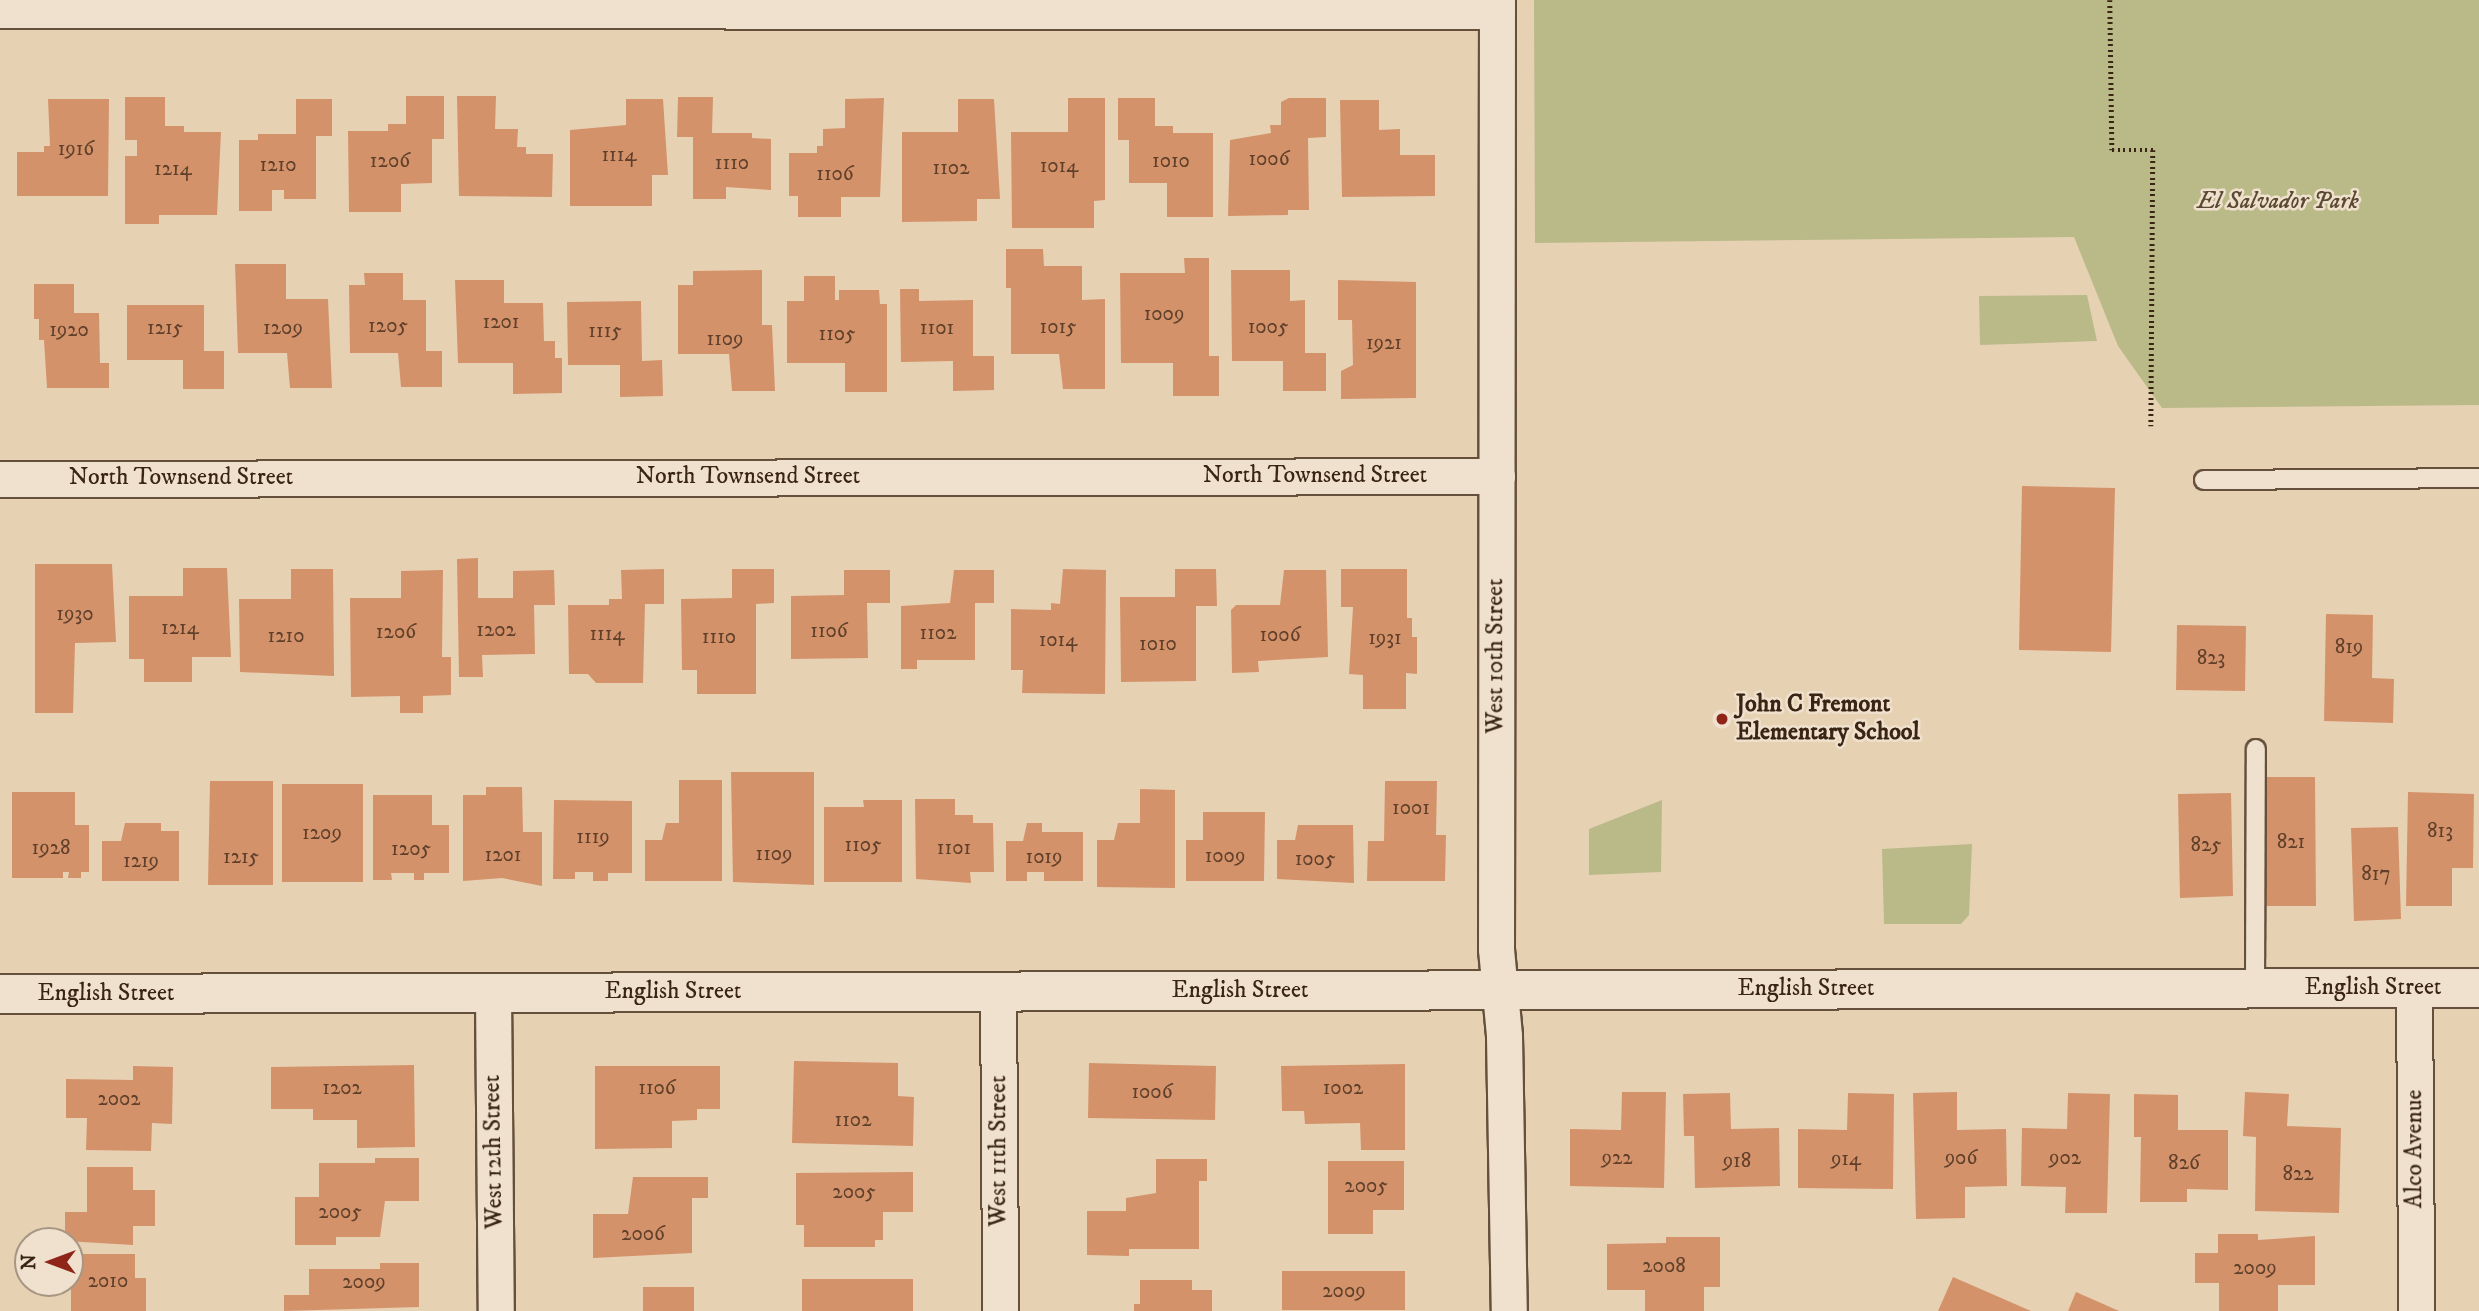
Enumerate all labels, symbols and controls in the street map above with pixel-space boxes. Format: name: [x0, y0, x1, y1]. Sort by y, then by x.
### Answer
house number: 1916: [58, 136, 94, 162]
house number: 1114: [601, 142, 637, 168]
house number: 1006: [1248, 146, 1290, 172]
house number: 1206: [370, 148, 410, 174]
house number: 1010: [1152, 148, 1190, 174]
house number: 1110: [715, 150, 749, 176]
house number: 1210: [260, 152, 296, 178]
house number: 1014: [1040, 153, 1078, 179]
house number: 1102: [933, 155, 969, 181]
house number: 1214: [154, 156, 192, 182]
house number: 1106: [816, 161, 854, 187]
park label: El Salvador Park: [2197, 188, 2359, 216]
house number: 1009: [1144, 301, 1184, 327]
house number: 1201: [483, 309, 519, 335]
house number: 1205: [368, 313, 408, 339]
house number: 1015: [1040, 314, 1076, 340]
house number: 1005: [1248, 314, 1288, 340]
house number: 1215: [147, 315, 183, 341]
house number: 1209: [263, 315, 303, 341]
house number: 1101: [920, 315, 954, 341]
house number: 1920: [49, 317, 89, 343]
house number: 1115: [588, 318, 622, 344]
house number: 1105: [818, 321, 856, 347]
house number: 1109: [706, 326, 744, 352]
house number: 1921: [1366, 330, 1402, 356]
street label: North Townsend Street: [1203, 462, 1427, 490]
street label: North Townsend Street: [636, 463, 860, 491]
street label: North Townsend Street: [69, 464, 293, 492]
street label: West 10th Street: [1482, 578, 1510, 734]
house number: 1930: [56, 601, 94, 627]
house number: 1214: [161, 615, 199, 641]
house number: 1202: [476, 617, 516, 643]
house number: 1106: [810, 618, 848, 644]
house number: 1206: [376, 619, 416, 645]
house number: 1102: [920, 620, 956, 646]
house number: 1114: [589, 621, 625, 647]
house number: 1006: [1259, 622, 1301, 648]
house number: 1210: [268, 623, 304, 649]
house number: 1110: [702, 624, 736, 650]
house number: 1931: [1368, 625, 1402, 651]
house number: 1014: [1039, 627, 1077, 653]
house number: 1010: [1139, 631, 1177, 657]
house number: 819: [2335, 634, 2363, 660]
house number: 823: [2197, 645, 2225, 671]
place label: John C Fremont Elementary School: [1736, 691, 1920, 747]
marker: John C Fremont Elementary School: [1714, 711, 1730, 727]
house number: 1001: [1392, 795, 1430, 821]
house number: 813: [2427, 818, 2453, 844]
house number: 1209: [302, 820, 342, 846]
house number: 1119: [576, 824, 610, 850]
house number: 821: [2277, 829, 2305, 855]
house number: 1105: [844, 832, 882, 858]
house number: 825: [2190, 832, 2222, 858]
house number: 1928: [32, 835, 70, 861]
house number: 1101: [937, 835, 971, 861]
house number: 1205: [391, 836, 431, 862]
house number: 1109: [755, 841, 793, 867]
house number: 1201: [485, 842, 521, 868]
house number: 1009: [1205, 843, 1245, 869]
house number: 1215: [223, 844, 259, 870]
house number: 1019: [1026, 844, 1062, 870]
house number: 1005: [1295, 846, 1335, 872]
house number: 1219: [123, 848, 159, 874]
house number: 817: [2361, 861, 2391, 887]
street label: English Street: [2304, 974, 2442, 1002]
street label: English Street: [1737, 975, 1875, 1003]
street label: English Street: [1171, 977, 1309, 1005]
street label: English Street: [604, 978, 742, 1006]
street label: English Street: [37, 980, 175, 1008]
house number: 1202: [322, 1075, 362, 1101]
street label: West 12th Street: [478, 1075, 510, 1229]
house number: 1106: [638, 1075, 676, 1101]
street label: West 11th Street: [985, 1075, 1013, 1227]
house number: 1002: [1323, 1075, 1363, 1101]
house number: 1006: [1131, 1079, 1173, 1105]
house number: 2002: [97, 1086, 141, 1112]
street label: Alco Avenue: [2401, 1090, 2429, 1208]
house number: 1102: [835, 1107, 871, 1133]
house number: 922: [1601, 1145, 1633, 1171]
house number: 906: [1945, 1145, 1977, 1171]
house number: 902: [2049, 1145, 2081, 1171]
house number: 914: [1831, 1146, 1861, 1172]
house number: 918: [1723, 1148, 1751, 1174]
house number: 826: [2168, 1150, 2200, 1176]
house number: 822: [2282, 1161, 2314, 1187]
house number: 2005: [1344, 1173, 1388, 1199]
house number: 2005: [832, 1179, 876, 1205]
house number: 2005: [318, 1199, 362, 1225]
house number: 2006: [621, 1221, 665, 1247]
north arrow: [14, 1227, 84, 1297]
house number: 2008: [1642, 1253, 1686, 1279]
text: N: [18, 1254, 41, 1270]
house number: 2009: [2233, 1255, 2277, 1281]
house number: 2010: [88, 1268, 128, 1294]
house number: 2009: [342, 1269, 386, 1295]
house number: 2009: [1322, 1278, 1366, 1304]

